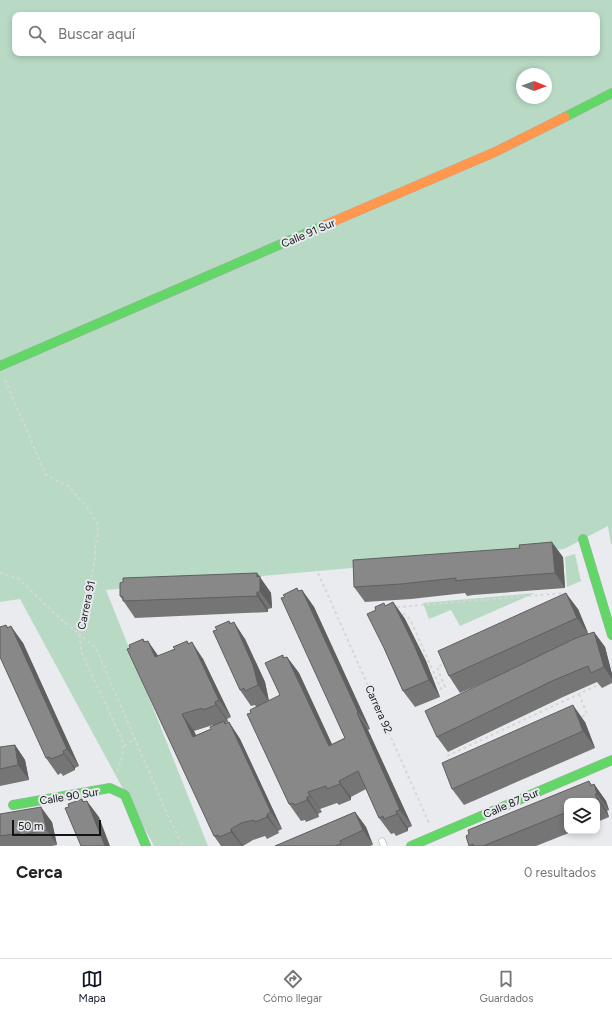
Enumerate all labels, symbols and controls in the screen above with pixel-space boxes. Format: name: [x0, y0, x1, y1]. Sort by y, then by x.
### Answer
search box: [12, 12, 600, 56]
icon: search: [26, 23, 48, 45]
text: Buscar aquí: [58, 25, 135, 43]
north arrow: [516, 68, 552, 104]
street label: Calle 91 Sur: [279, 216, 337, 251]
street label: Carrera 91: [75, 579, 98, 631]
street label: Carrera 92: [362, 683, 395, 735]
street label: Calle 90 Sur: [39, 785, 100, 808]
street label: Calle 87 Sur: [481, 786, 541, 821]
map controls: [564, 798, 600, 834]
button: layers: [564, 798, 600, 834]
scale bar: [12, 818, 101, 837]
text: 50 m: [18, 820, 43, 833]
text: Cerca: [16, 862, 63, 882]
text: 0 resultados: [524, 865, 596, 880]
tab: Mapa: [79, 968, 106, 1005]
tab: Cómo llegar: [263, 968, 322, 1005]
tab: Guardados: [480, 968, 533, 1005]

